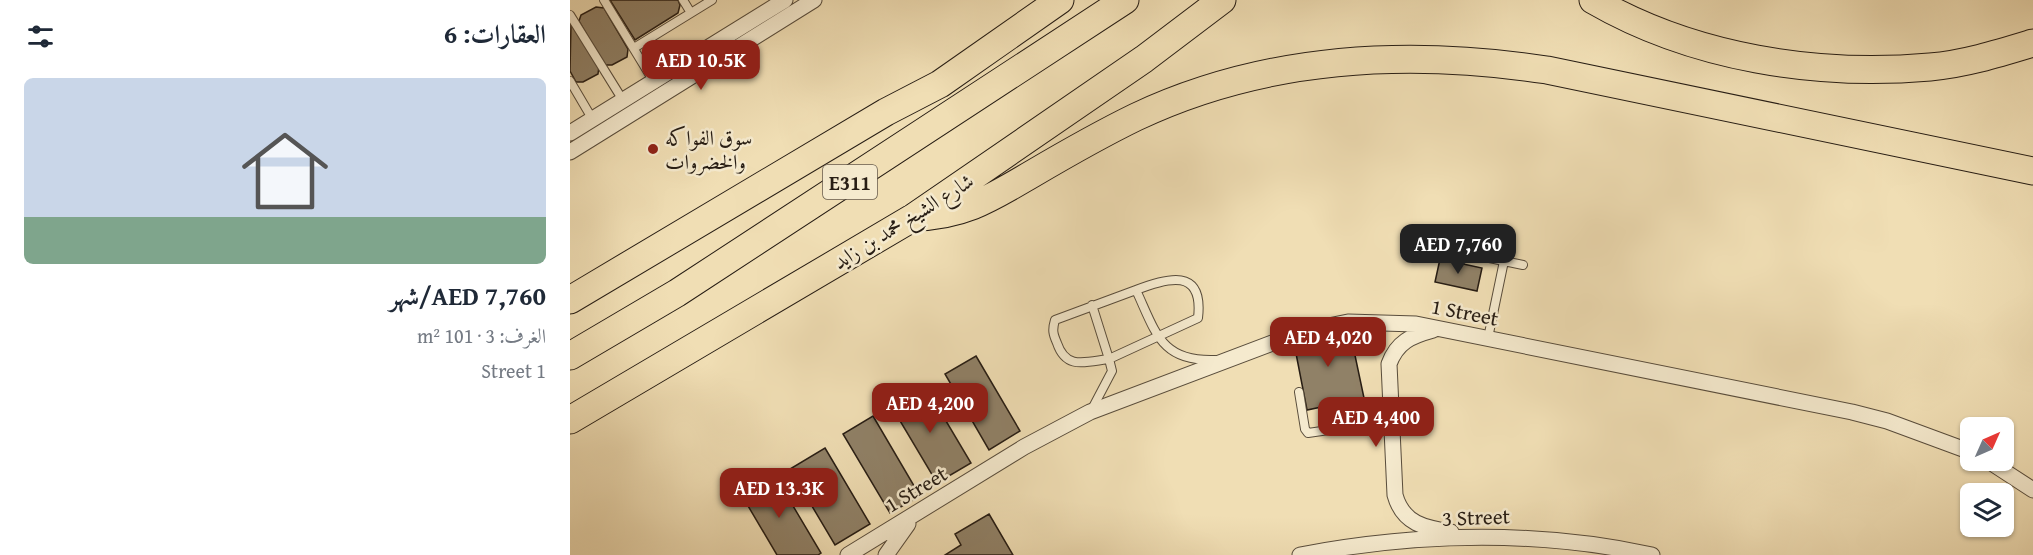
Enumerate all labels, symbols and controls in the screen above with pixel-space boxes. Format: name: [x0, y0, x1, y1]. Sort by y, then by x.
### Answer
text: العقارات: 6: [444, 14, 546, 53]
icon: filters: [24, 20, 57, 53]
pin: AED 10.5K: [632, 40, 770, 91]
text: AED 10.5K: [656, 45, 746, 74]
icon: home: [231, 117, 339, 225]
place label: سوق الفواكه والخضروات: [665, 122, 752, 177]
marker: سوق الفواكه والخضروات: [646, 142, 660, 156]
road number: E311: [823, 165, 877, 199]
street label: شارع الشيخ محمد بن زايد: [826, 165, 982, 280]
pin: AED 7,760: [1389, 224, 1527, 275]
text: AED 7,760: [1414, 229, 1502, 258]
text: AED 7,760/شهر: [389, 276, 546, 315]
street label: 1 Street: [1429, 290, 1502, 334]
pin: AED 4,020: [1259, 317, 1397, 368]
text: الغرف: 3 · 101 m²: [417, 321, 546, 350]
text: AED 4,020: [1284, 322, 1372, 351]
text: 1 Street: [481, 356, 546, 385]
pin: AED 4,200: [861, 383, 999, 434]
text: AED 4,200: [886, 388, 974, 417]
pin: AED 4,400: [1307, 397, 1445, 448]
text: AED 4,400: [1332, 402, 1420, 431]
north arrow: [1960, 417, 2014, 471]
map controls: [1960, 417, 2014, 537]
street label: 1 Street: [879, 458, 954, 520]
pin: AED 13.3K: [710, 468, 848, 519]
text: AED 13.3K: [734, 473, 824, 502]
button: layers: [1960, 483, 2014, 537]
street label: 3 Street: [1442, 500, 1511, 534]

